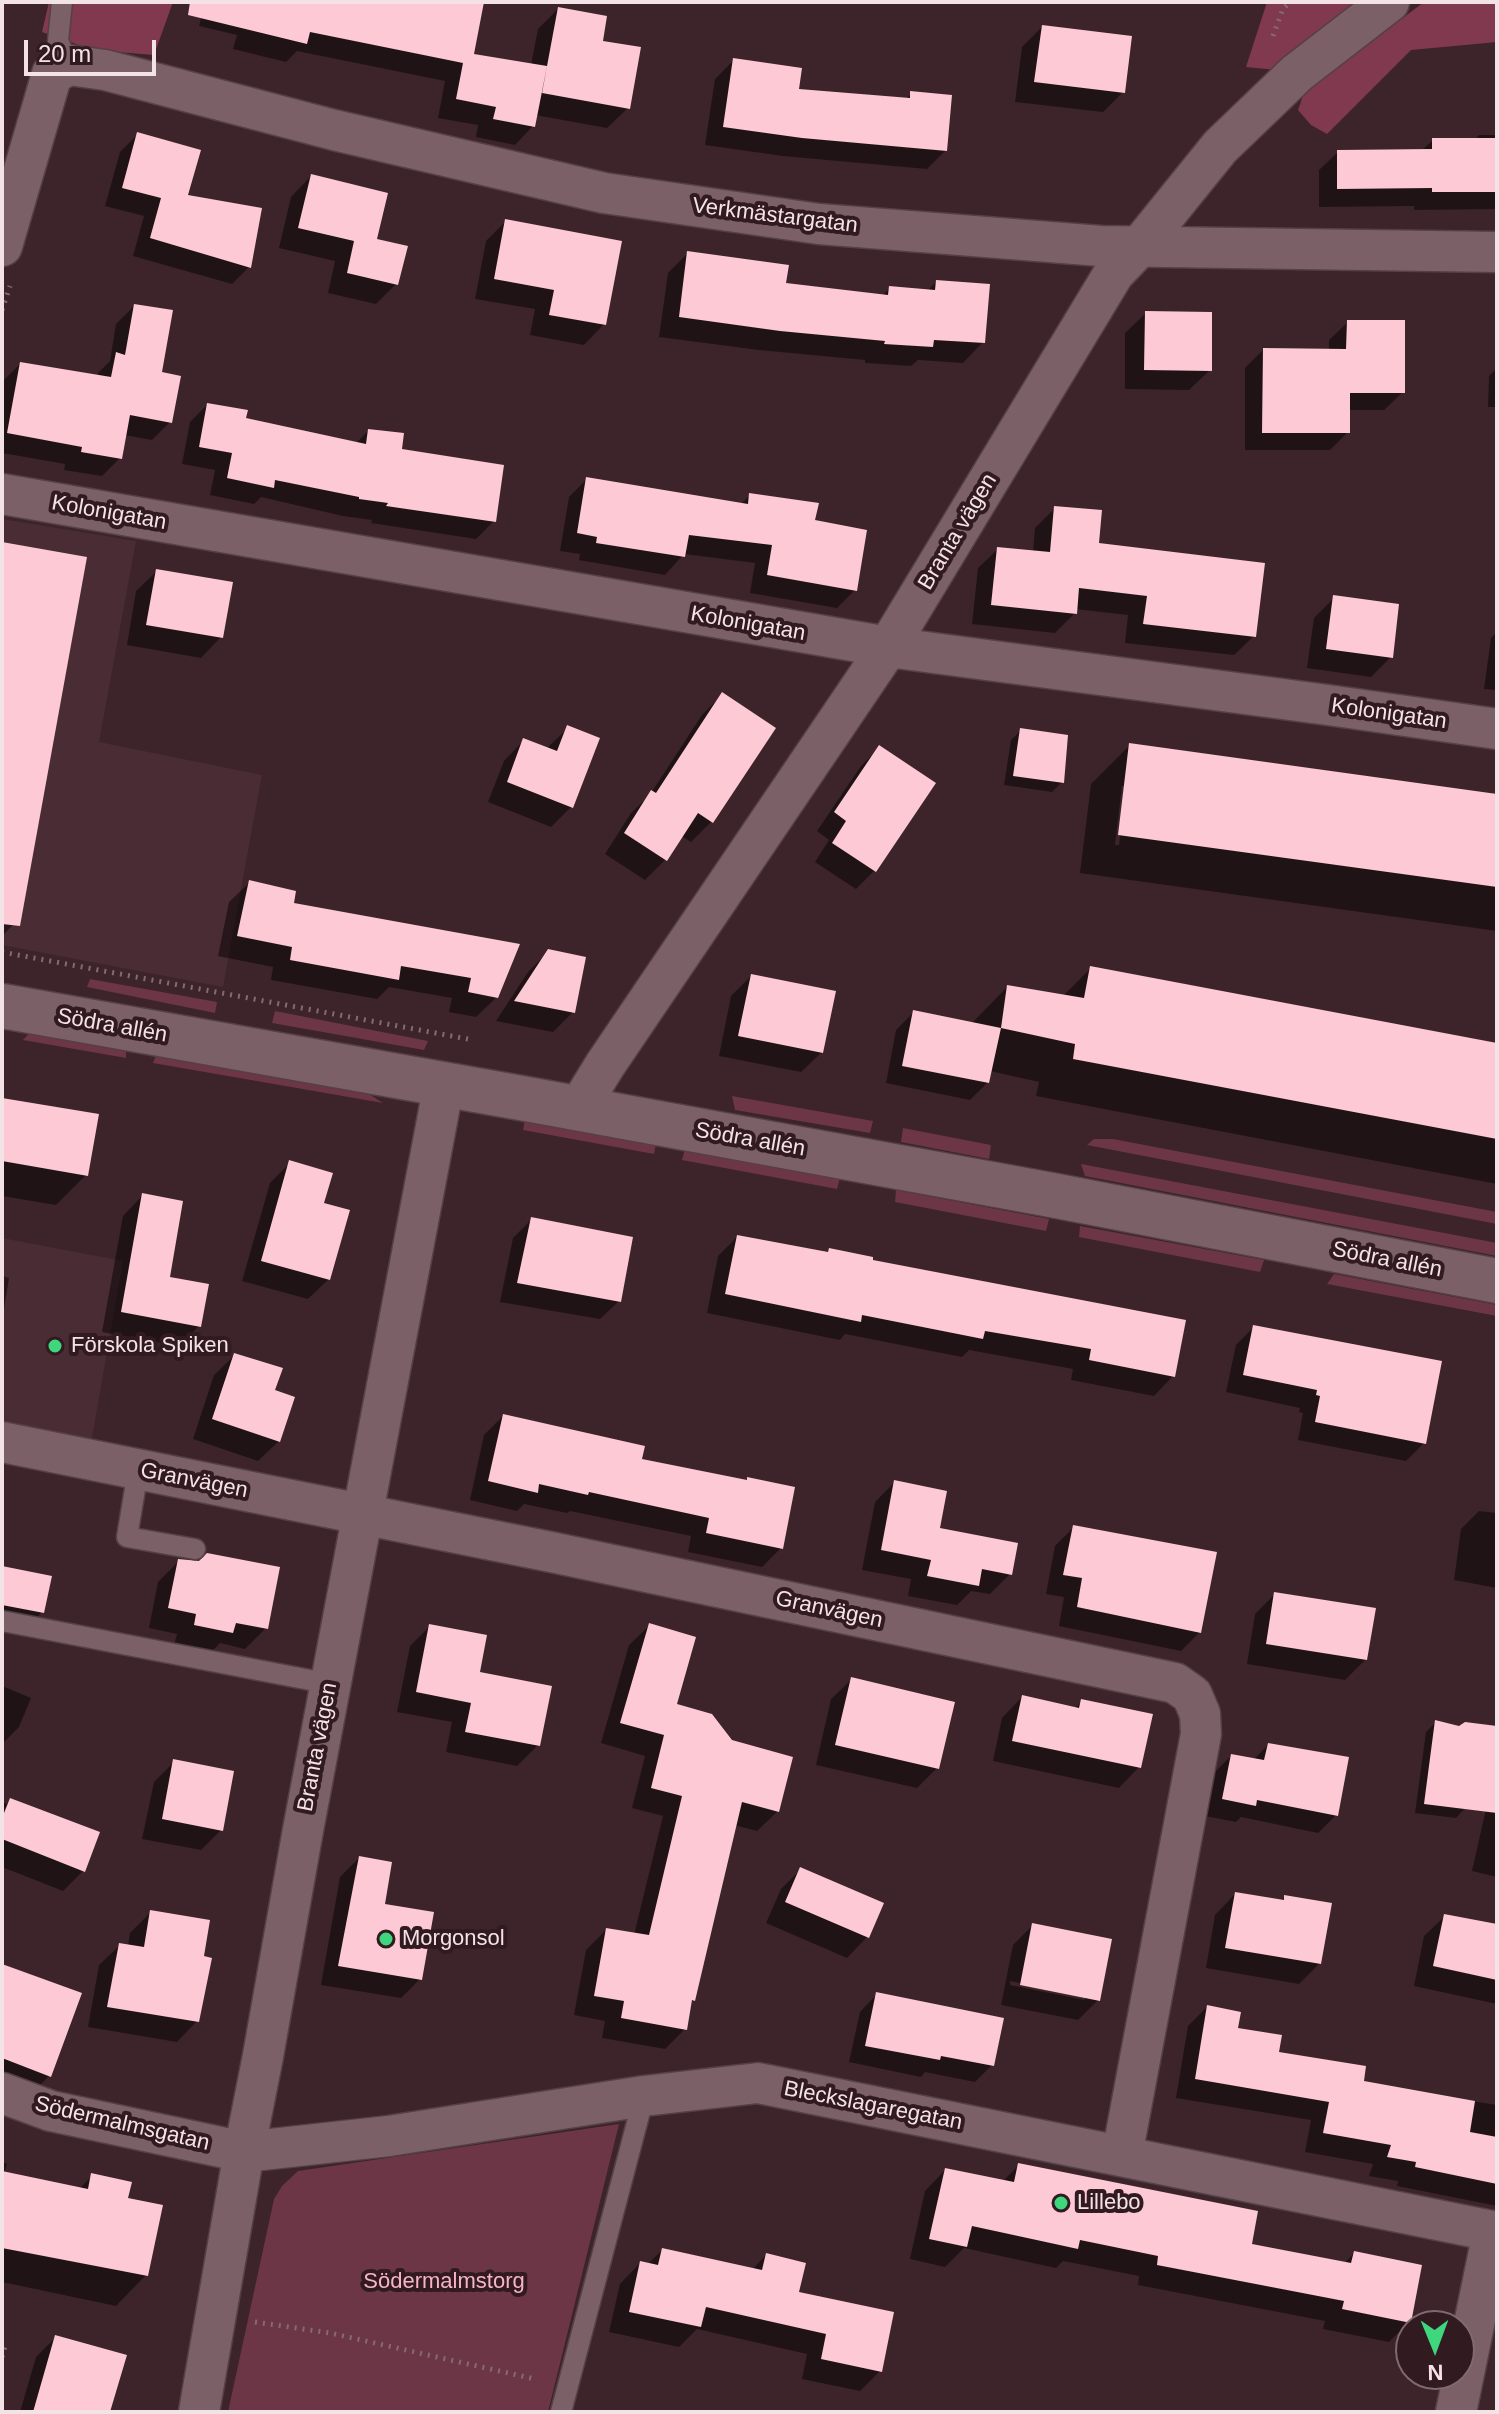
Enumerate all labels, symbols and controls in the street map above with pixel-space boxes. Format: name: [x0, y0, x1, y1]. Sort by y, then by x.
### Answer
scale bar: [28, 24, 160, 74]
text: 20 m: [38, 40, 91, 67]
street label: Verkmästargatan: [691, 193, 859, 239]
street label: Branta vägen: [913, 469, 1003, 595]
street label: Kolonigatan: [49, 490, 169, 536]
street label: Kolonigatan: [688, 601, 808, 647]
street label: Kolonigatan: [1330, 693, 1448, 735]
street label: Södra allén: [55, 1003, 169, 1049]
street label: Södra allén: [693, 1117, 807, 1163]
street label: Södra allén: [1330, 1236, 1444, 1284]
place label: Förskola Spiken: [71, 1333, 229, 1359]
marker: Förskola Spiken: [46, 1337, 64, 1355]
street label: Granvägen: [138, 1458, 250, 1504]
street label: Granvägen: [773, 1586, 885, 1634]
street label: Branta vägen: [293, 1680, 343, 1814]
place label: Morgonsol: [402, 1926, 505, 1952]
marker: Morgonsol: [377, 1930, 395, 1948]
street label: Bleckslagaregatan: [782, 2076, 964, 2136]
street label: Södermalmsgatan: [32, 2091, 212, 2157]
place label: Lillebo: [1077, 2190, 1141, 2216]
marker: Lillebo: [1052, 2194, 1070, 2212]
park label: Södermalmstorg: [363, 2269, 525, 2295]
north arrow: [1395, 2310, 1475, 2390]
text: N: [1427, 2360, 1444, 2385]

